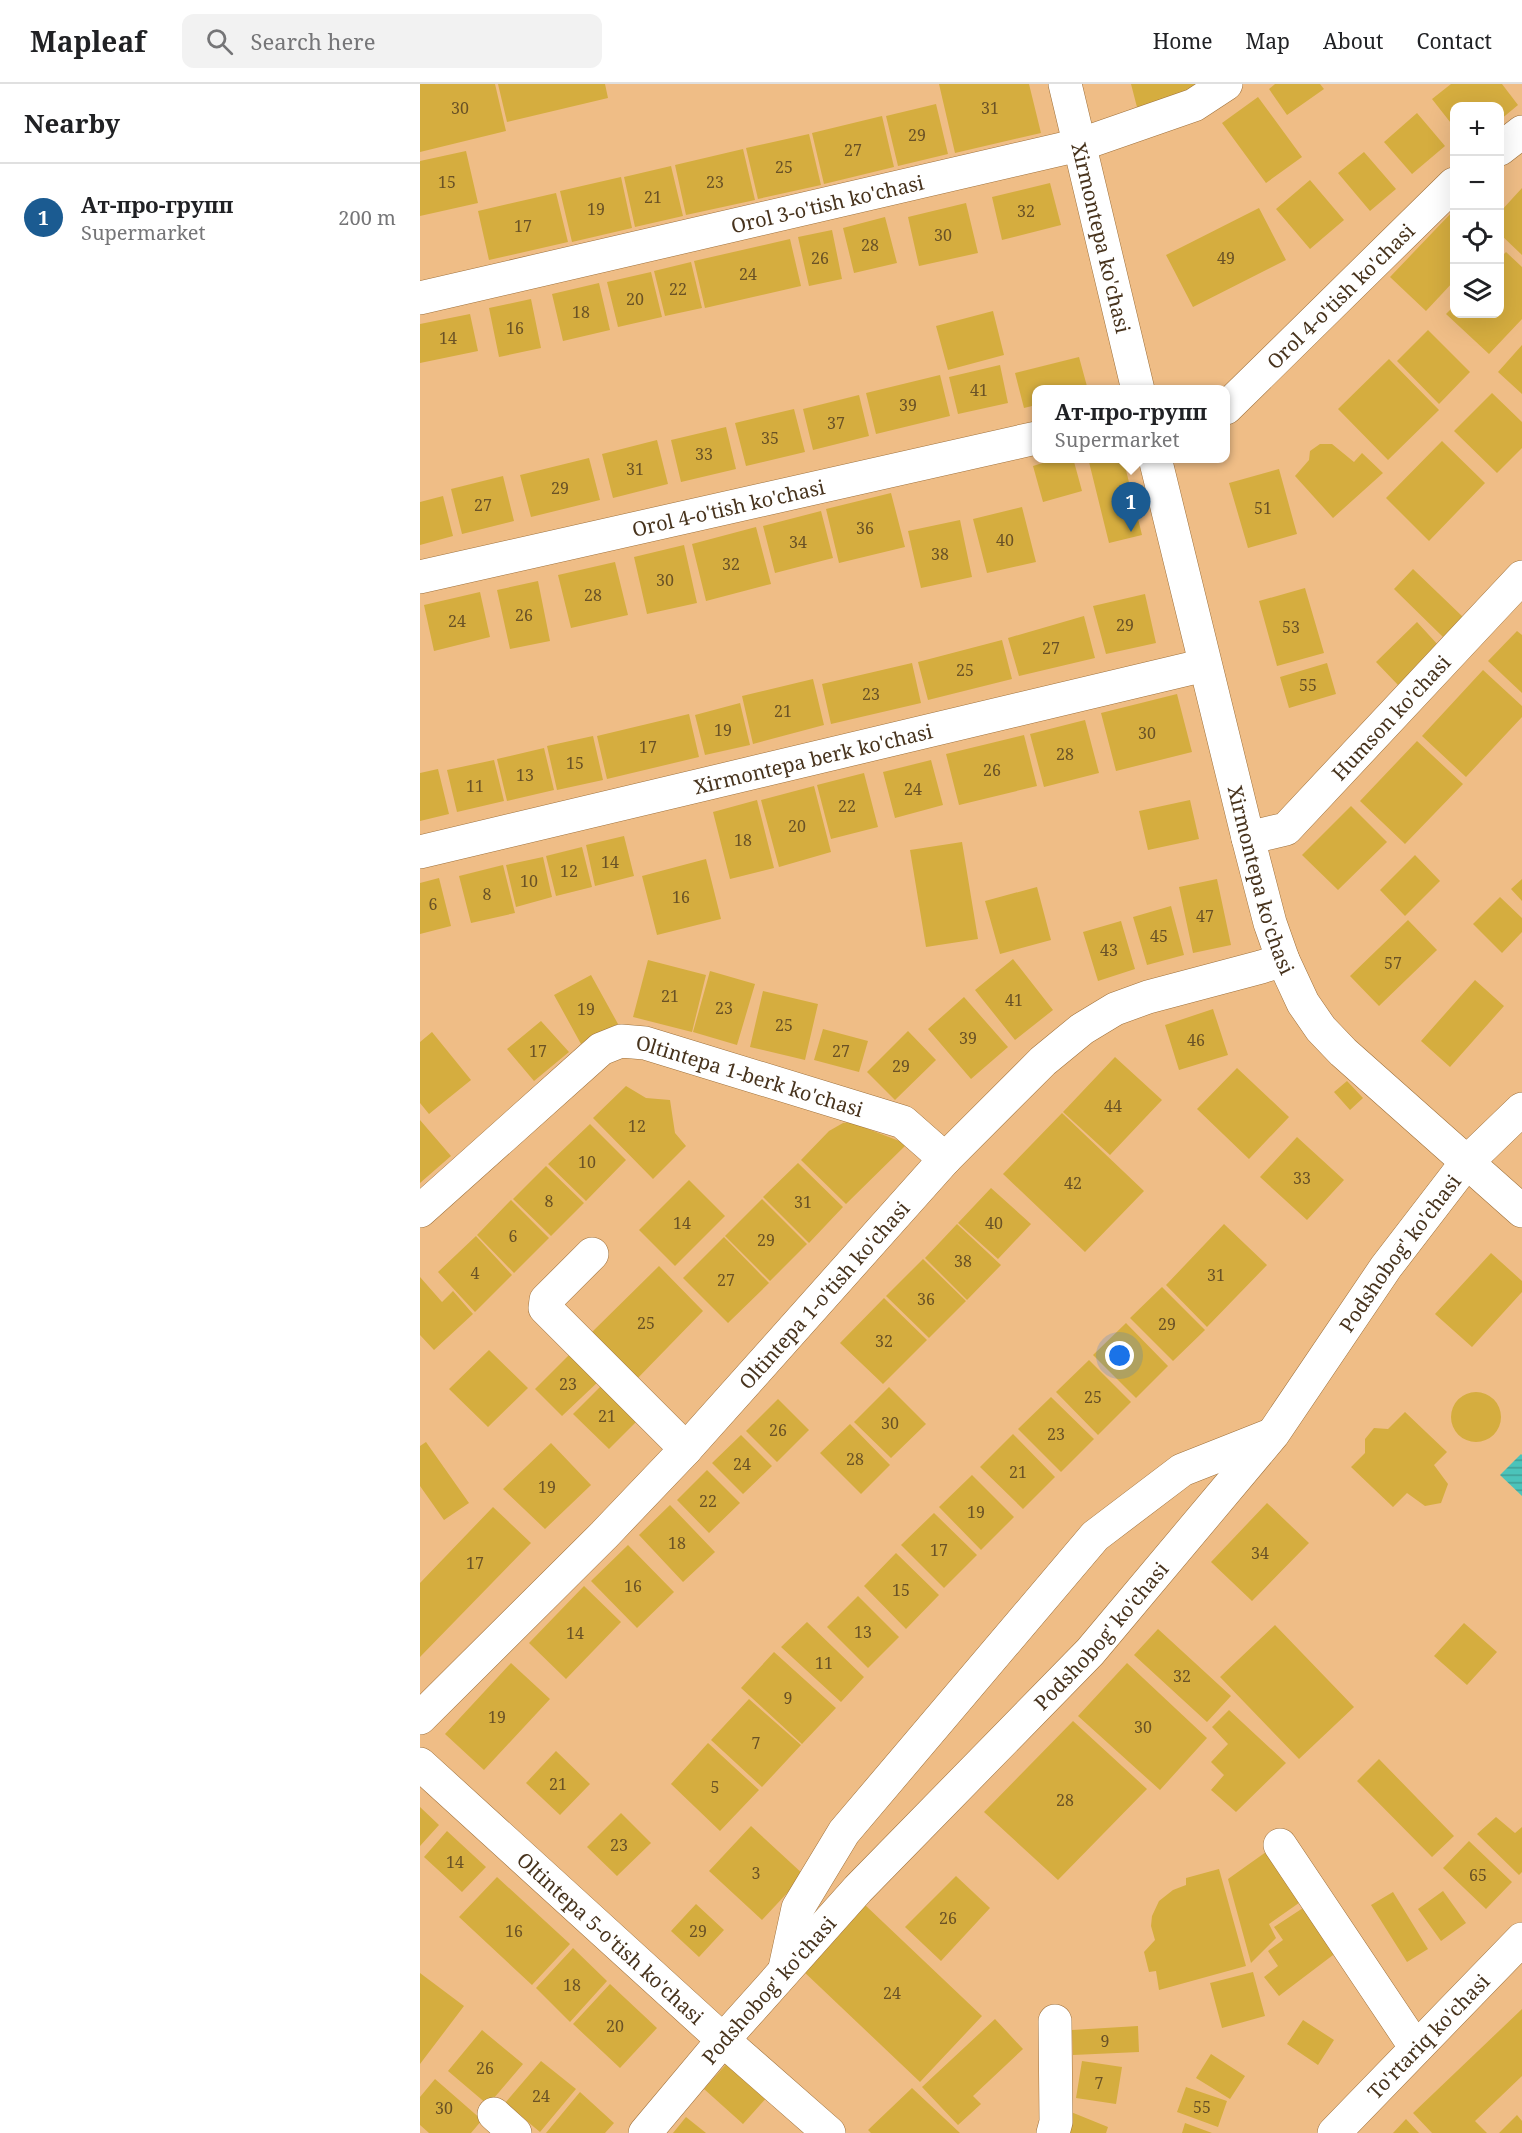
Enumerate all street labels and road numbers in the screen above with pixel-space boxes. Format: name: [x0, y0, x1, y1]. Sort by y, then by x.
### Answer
street label: Xirmontepa ko'chasi: [1066, 140, 1138, 336]
street label: Orol 3-o'tish ko'chasi: [728, 168, 927, 239]
street label: Orol 4-o'tish ko'chasi: [1260, 217, 1420, 375]
street label: Orol 4-o'tish ko'chasi: [629, 472, 828, 542]
street label: Humson ko'chasi: [1325, 648, 1456, 786]
street label: Xirmontepa berk ko'chasi: [691, 717, 936, 800]
street label: Xirmontepa ko'chasi: [1222, 783, 1302, 979]
street label: Oltintepa 1-berk ko'chasi: [635, 1029, 867, 1123]
street label: Podshobog' ko'chasi: [1332, 1168, 1467, 1337]
street label: Oltintepa 1-o'tish ko'chasi: [732, 1195, 915, 1395]
street label: Podshobog' ko'chasi: [1028, 1555, 1174, 1715]
street label: Oltintepa 5-o'tish ko'chasi: [512, 1846, 710, 2030]
street label: Podshobog' ko'chasi: [695, 1910, 842, 2069]
street label: To'rtariq ko'chasi: [1361, 1967, 1495, 2104]

